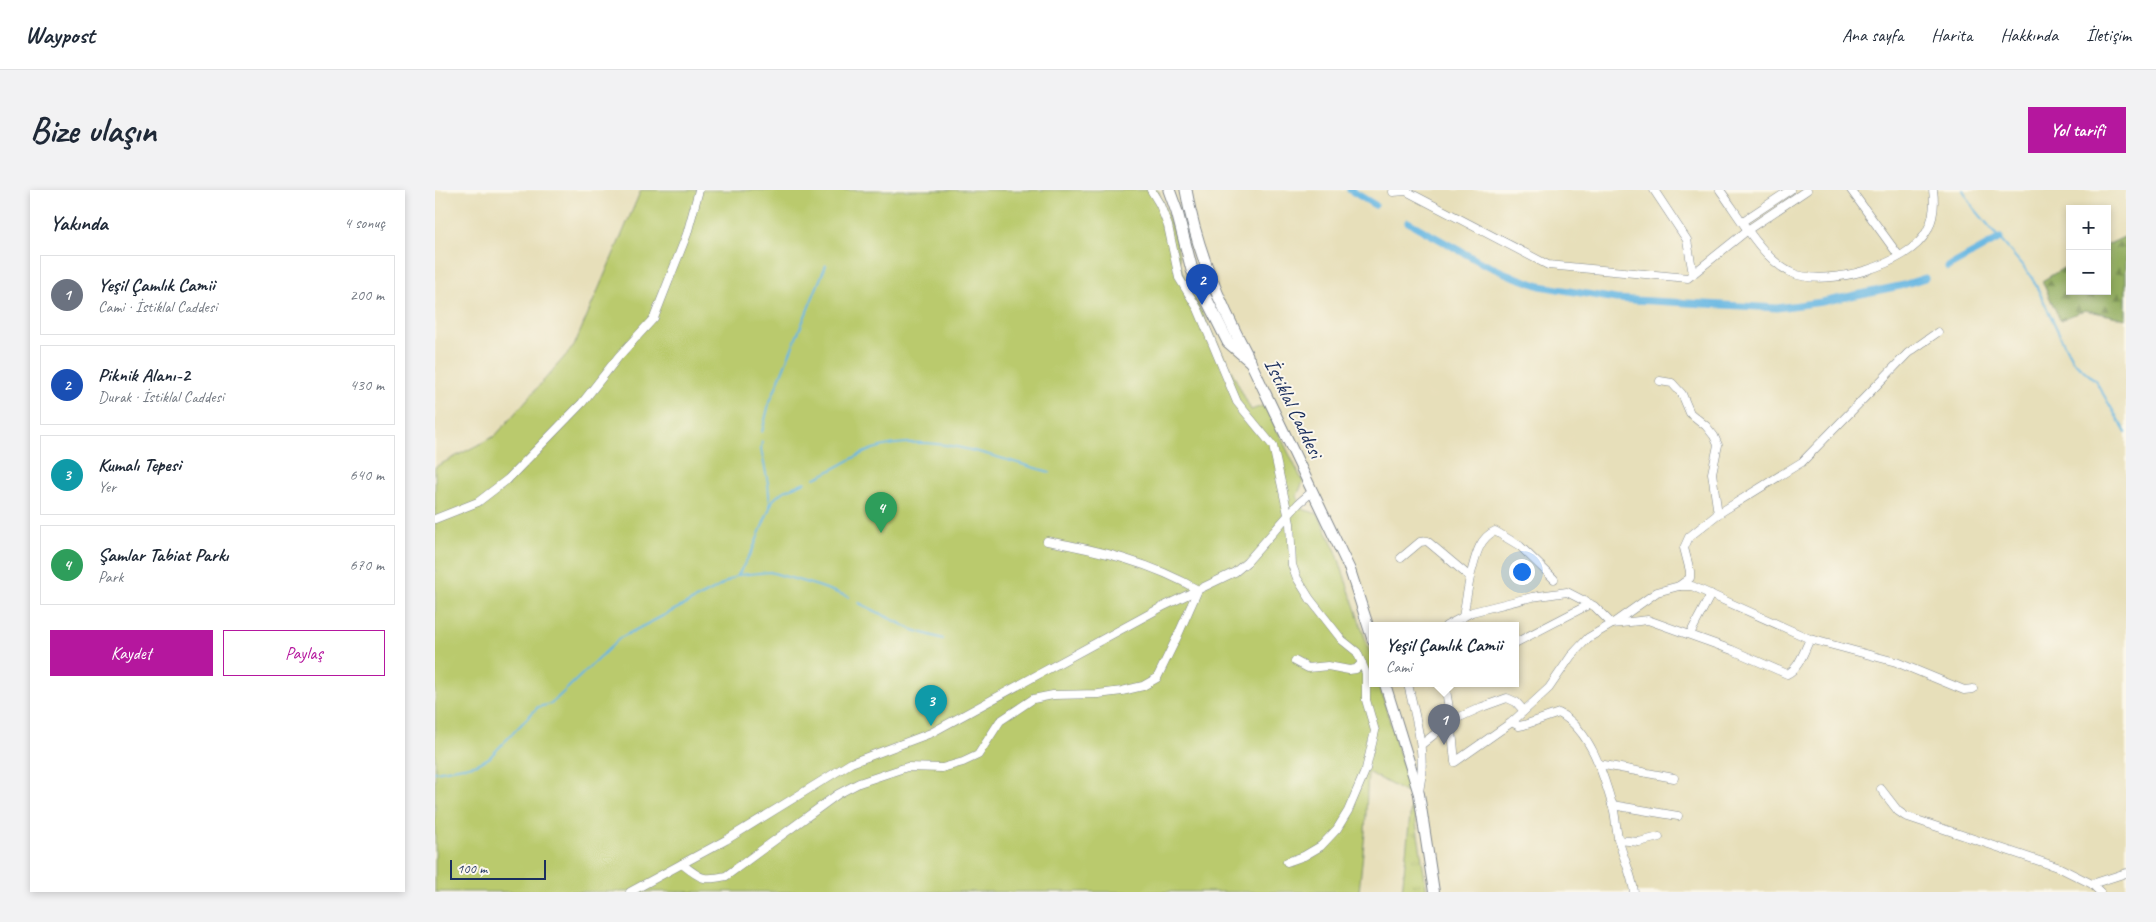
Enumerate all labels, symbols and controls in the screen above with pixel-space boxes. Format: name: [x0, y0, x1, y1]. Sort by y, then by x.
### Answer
text: Waypost: [25, 20, 95, 50]
text: Ana sayfa: [1842, 24, 1903, 46]
text: Harita: [1931, 24, 1972, 46]
text: Hakkında: [2000, 24, 2058, 46]
text: İletişim: [2086, 24, 2131, 46]
button: Yol tarifi: [2028, 107, 2126, 153]
text: Bize ulaşın: [30, 108, 156, 153]
map controls: [2066, 205, 2111, 295]
button: +: [2066, 205, 2111, 250]
text: Yakında: [50, 210, 108, 236]
text: 4 sonuç: [344, 213, 385, 233]
button: −: [2066, 250, 2111, 295]
pin: 2: [1186, 264, 1218, 305]
text: Yeşil Çamlık Camii: [98, 273, 215, 297]
text: 1: [63, 285, 71, 305]
text: 200 m: [350, 285, 384, 305]
text: Cami · İstiklal Caddesi: [98, 297, 217, 317]
street label: İstiklal Caddesi: [1259, 354, 1331, 465]
text: Piknik Alanı-2: [98, 363, 190, 387]
text: 2: [63, 375, 71, 395]
text: 430 m: [350, 375, 384, 395]
text: Durak · İstiklal Caddesi: [98, 387, 224, 407]
text: Kumalı Tepesi: [98, 453, 181, 477]
text: 3: [63, 465, 71, 485]
text: 640 m: [350, 465, 384, 485]
text: Yer: [98, 477, 116, 497]
pin: 4: [865, 492, 897, 533]
text: Şamlar Tabiat Parkı: [98, 543, 228, 567]
text: 4: [63, 555, 71, 575]
text: 670 m: [350, 555, 384, 575]
your location: [1509, 559, 1535, 585]
text: Park: [98, 567, 123, 587]
popup: [1369, 622, 1519, 687]
button: Kaydet: [50, 630, 213, 676]
button: Paylaş: [223, 630, 385, 676]
text: Yeşil Çamlık Camii: [1386, 633, 1502, 657]
text: Cami: [1386, 657, 1412, 677]
pin: 3: [915, 685, 947, 726]
pin: 1: [1428, 704, 1460, 745]
scale bar: [450, 857, 546, 880]
text: 100 m: [457, 860, 487, 877]

